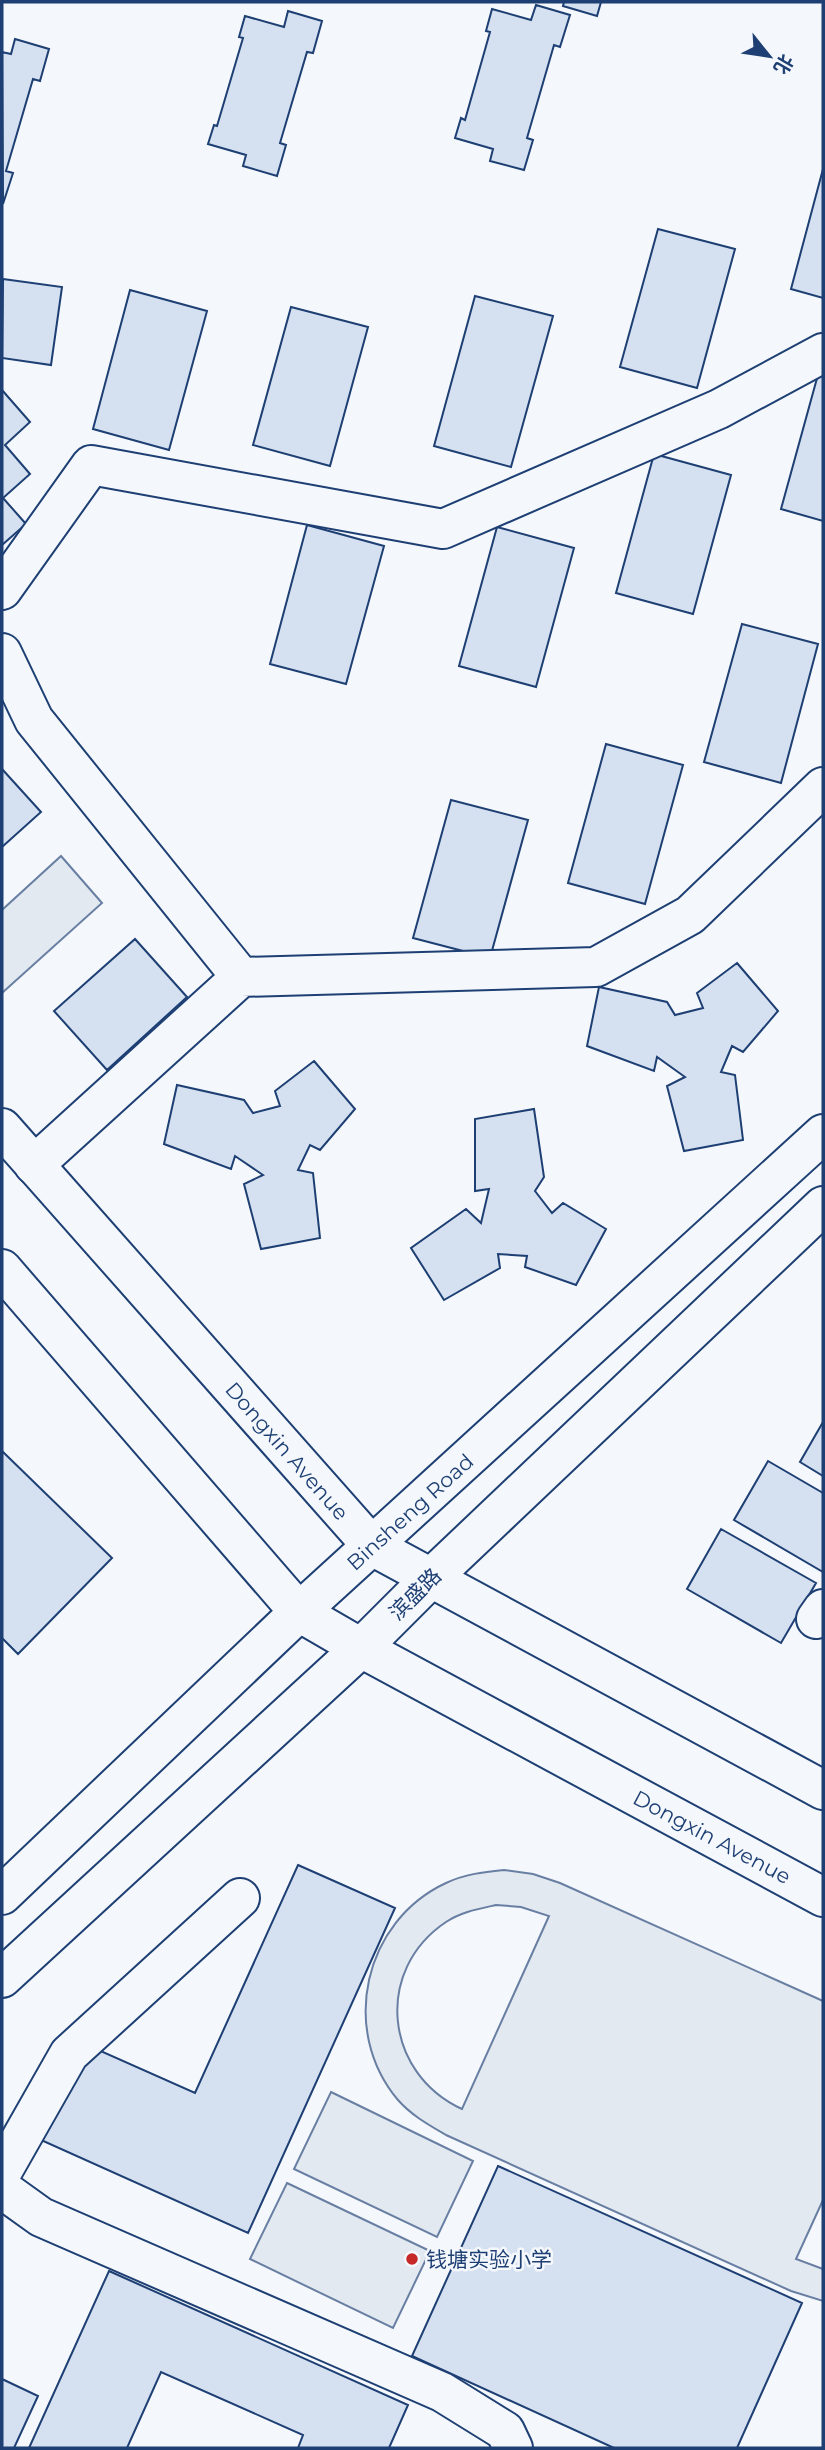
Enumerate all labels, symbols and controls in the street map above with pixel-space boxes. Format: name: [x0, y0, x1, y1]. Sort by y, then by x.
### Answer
north arrow: [734, 21, 804, 91]
text: 北: [769, 50, 798, 78]
street label: Dongxin Avenue: [220, 1377, 354, 1525]
street label: Binsheng Road: [342, 1449, 478, 1575]
street label: 滨盛路: [384, 1563, 446, 1625]
street label: Dongxin Avenue: [629, 1785, 795, 1889]
place label: 钱塘实验小学: [426, 2247, 552, 2272]
marker: 钱塘实验小学: [404, 2251, 420, 2267]

